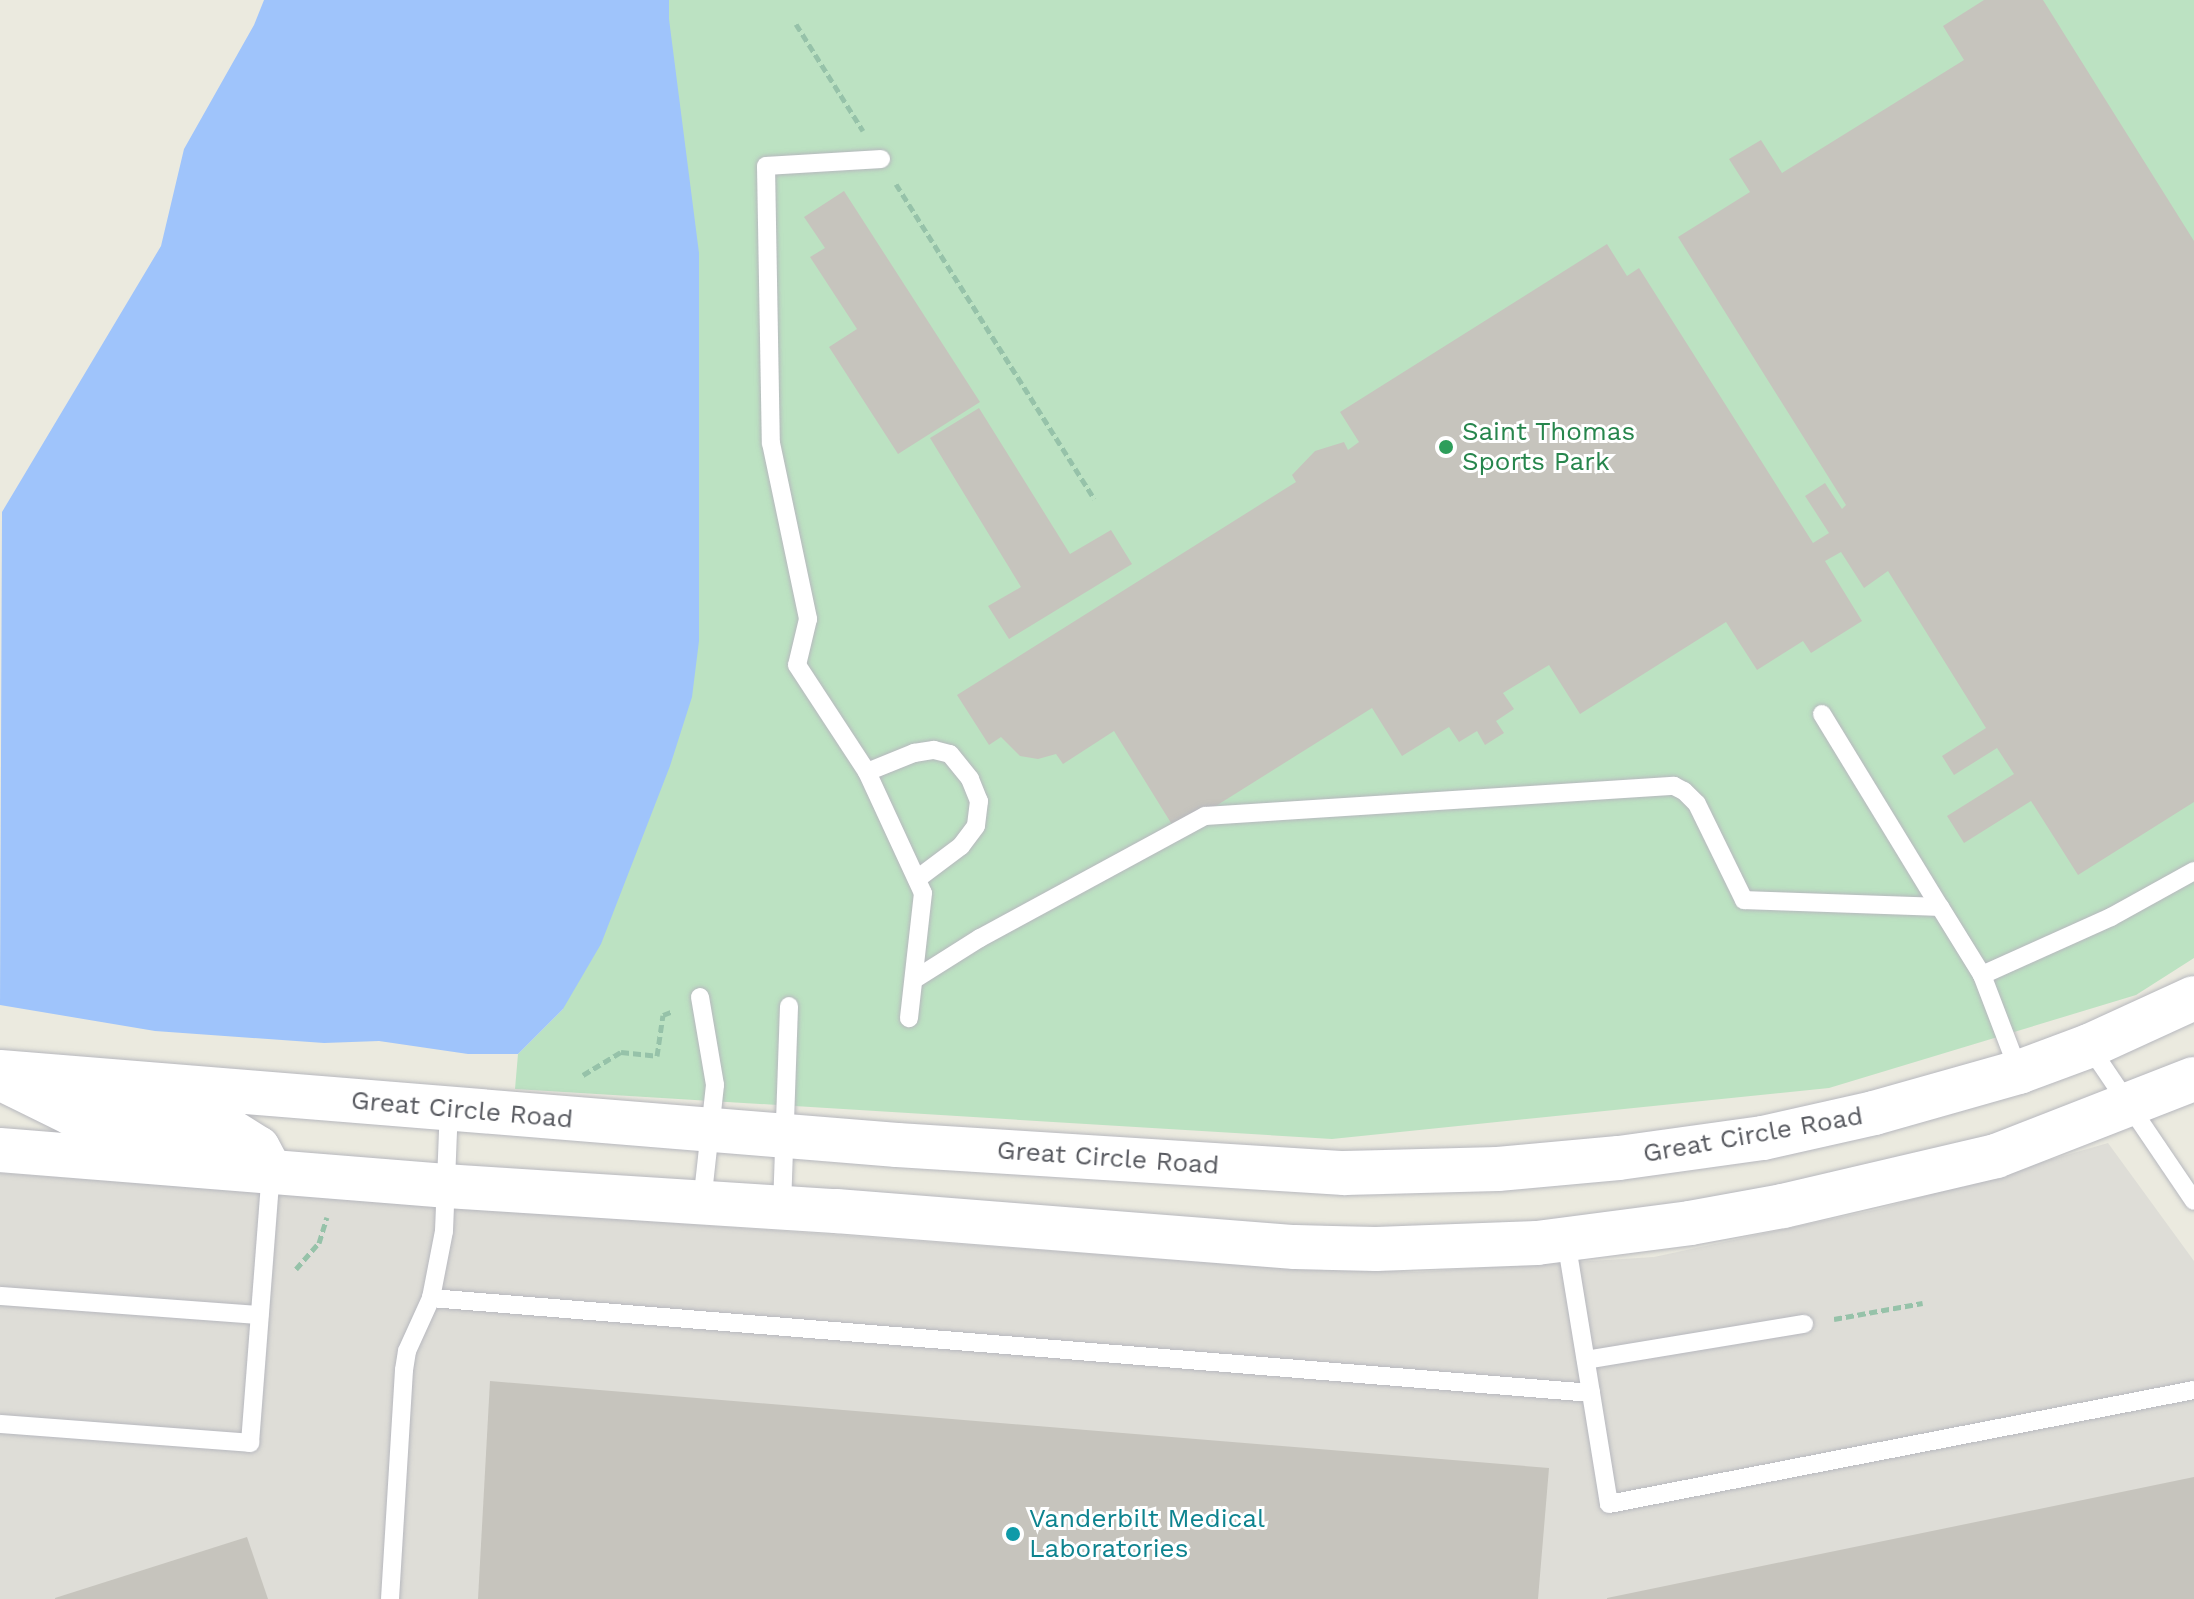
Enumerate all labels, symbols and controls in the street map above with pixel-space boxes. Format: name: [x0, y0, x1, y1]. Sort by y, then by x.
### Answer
place label: Saint Thomas Sports Park: [1462, 416, 1636, 478]
marker: Saint Thomas Sports Park: [1437, 438, 1455, 456]
street label: Great Circle Road: [350, 1085, 574, 1135]
street label: Great Circle Road: [1641, 1100, 1865, 1170]
street label: Great Circle Road: [996, 1135, 1220, 1181]
place label: Vanderbilt Medical Laboratories: [1029, 1503, 1265, 1564]
marker: Vanderbilt Medical Laboratories: [1004, 1525, 1022, 1543]

